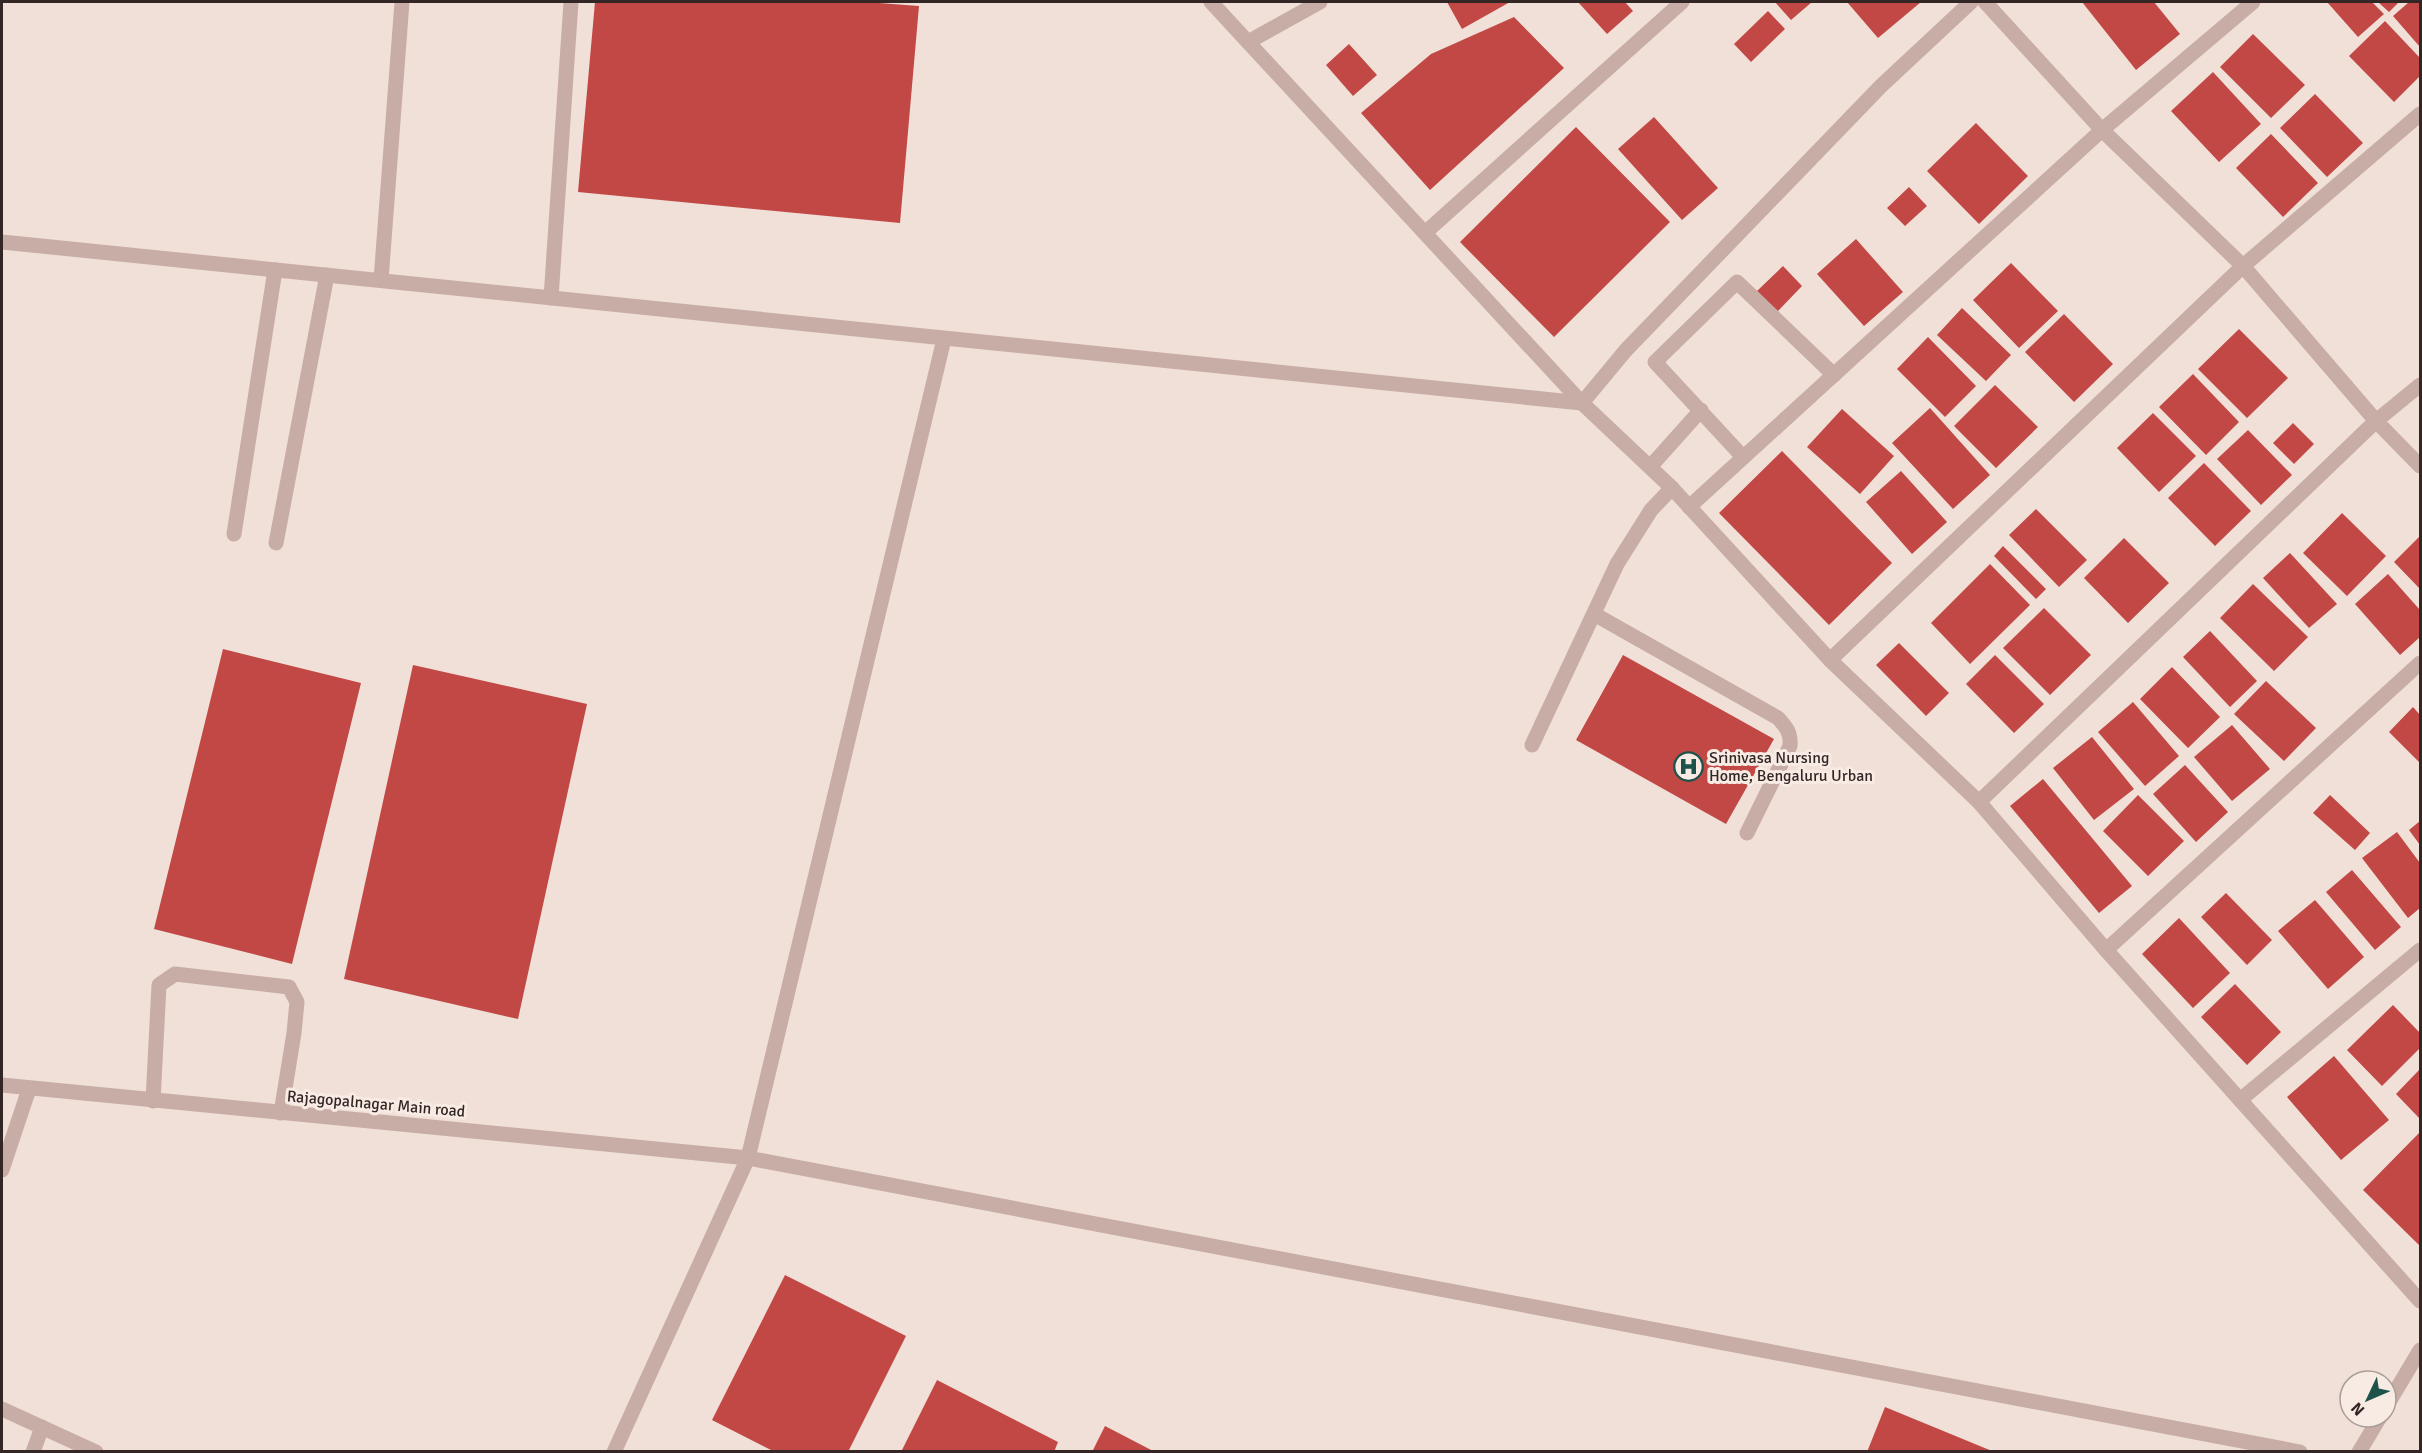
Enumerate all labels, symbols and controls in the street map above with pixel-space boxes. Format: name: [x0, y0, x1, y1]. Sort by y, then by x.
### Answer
place label: Srinivasa Nursing Home, Bengaluru Urban: [1709, 748, 1873, 786]
hospital icon: Srinivasa Nursing Home, Bengaluru Urban: [1672, 751, 1704, 783]
street label: Rajagopalnagar Main road: [286, 1086, 466, 1122]
north arrow: [2338, 1369, 2398, 1429]
text: N: [2347, 1398, 2369, 1420]

